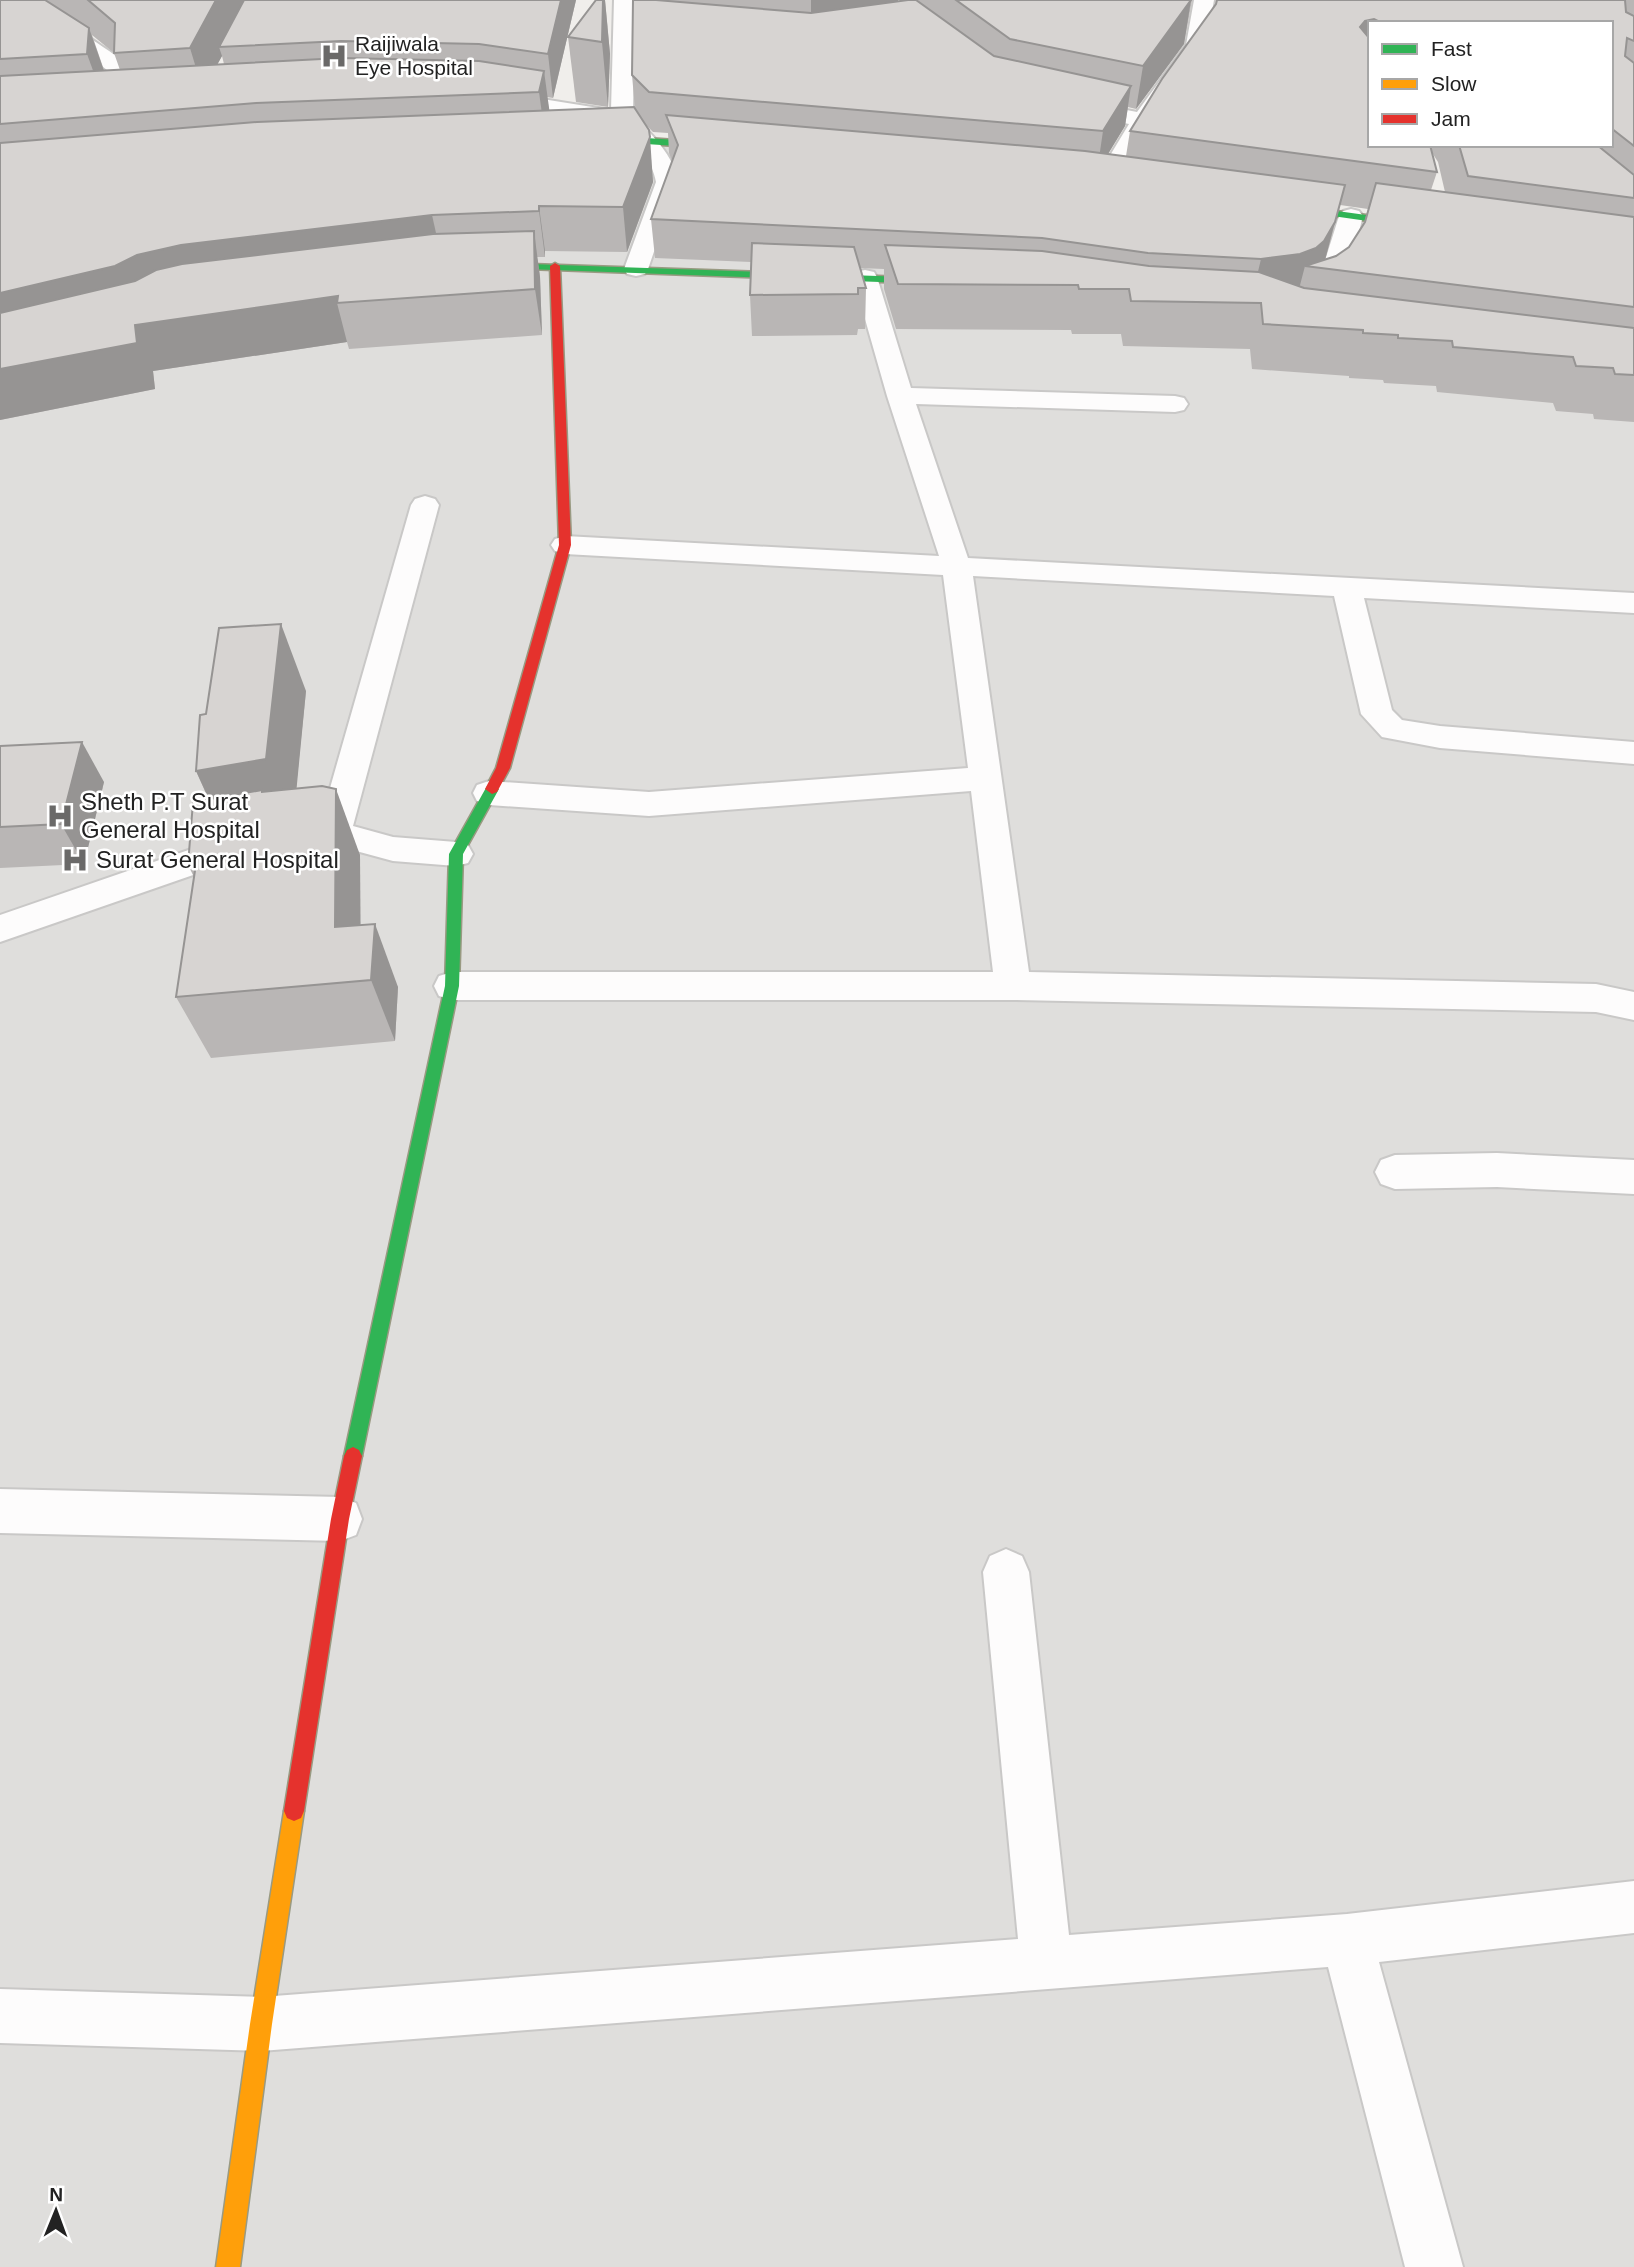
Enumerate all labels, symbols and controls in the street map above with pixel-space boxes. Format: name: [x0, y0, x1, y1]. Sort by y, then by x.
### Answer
legend: [1368, 21, 1613, 147]
place label: Raijiwala Eye Hospital: [355, 32, 473, 79]
text: Fast: [1431, 37, 1472, 60]
hospital icon: Raijiwala Eye Hospital: [319, 41, 349, 71]
text: Slow: [1431, 72, 1477, 95]
text: Jam: [1431, 107, 1471, 130]
place label: Sheth P.T Surat General Hospital: [81, 788, 260, 843]
hospital icon: Sheth P.T Surat General Hospital: [45, 801, 75, 831]
hospital icon: Surat General Hospital: [60, 845, 90, 875]
place label: Surat General Hospital: [96, 846, 339, 873]
north arrow: [21, 2176, 91, 2246]
text: N: [49, 2184, 63, 2205]

